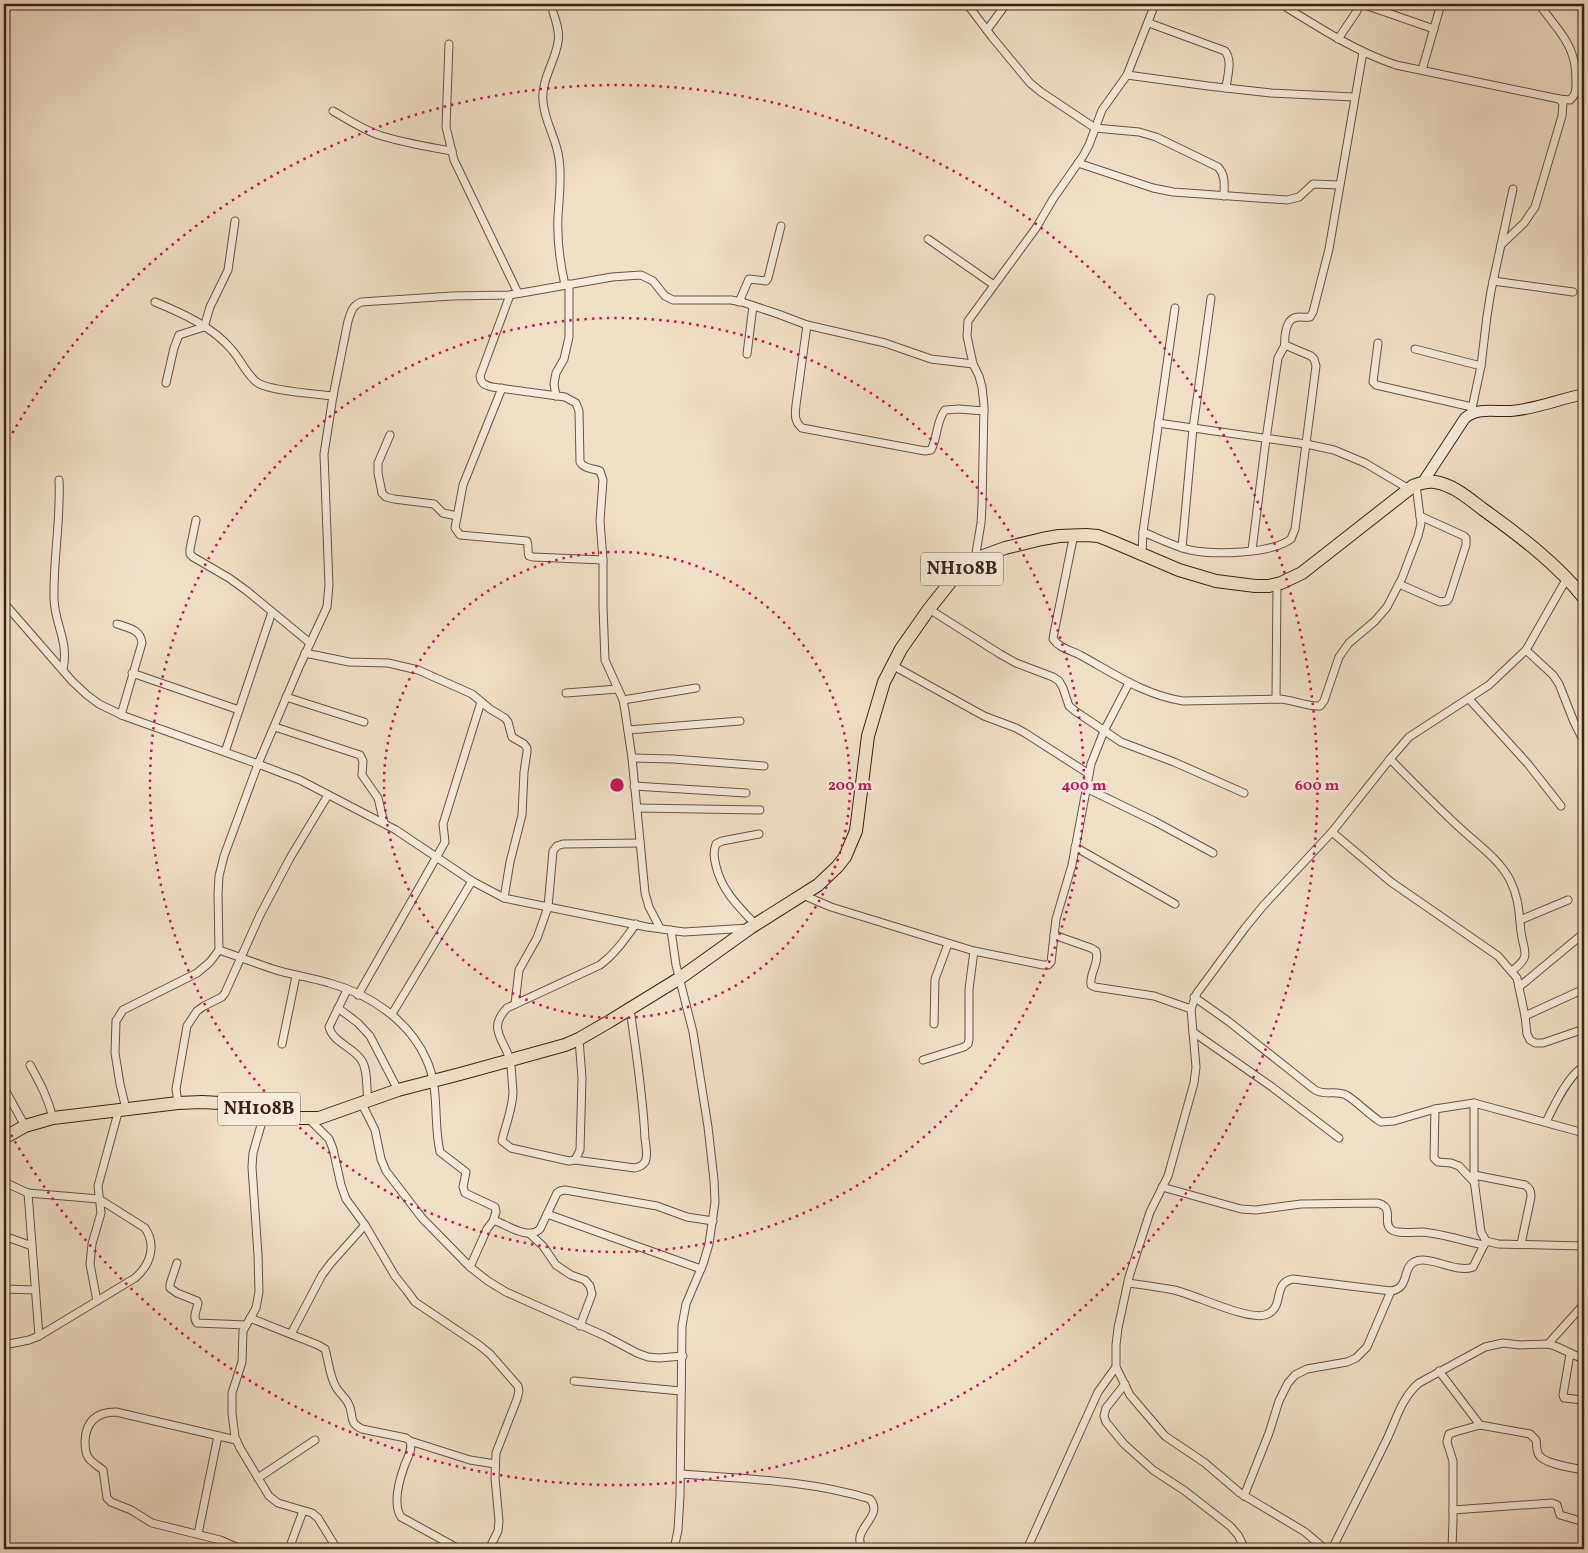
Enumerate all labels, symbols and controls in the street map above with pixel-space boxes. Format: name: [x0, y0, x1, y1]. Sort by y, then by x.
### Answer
road number: NH108B: [921, 552, 1003, 586]
centre of rings: [608, 776, 626, 794]
text: 200 m: [828, 776, 872, 797]
text: 400 m: [1062, 776, 1107, 797]
text: 600 m: [1295, 776, 1340, 797]
road number: NH108B: [218, 1092, 300, 1126]

